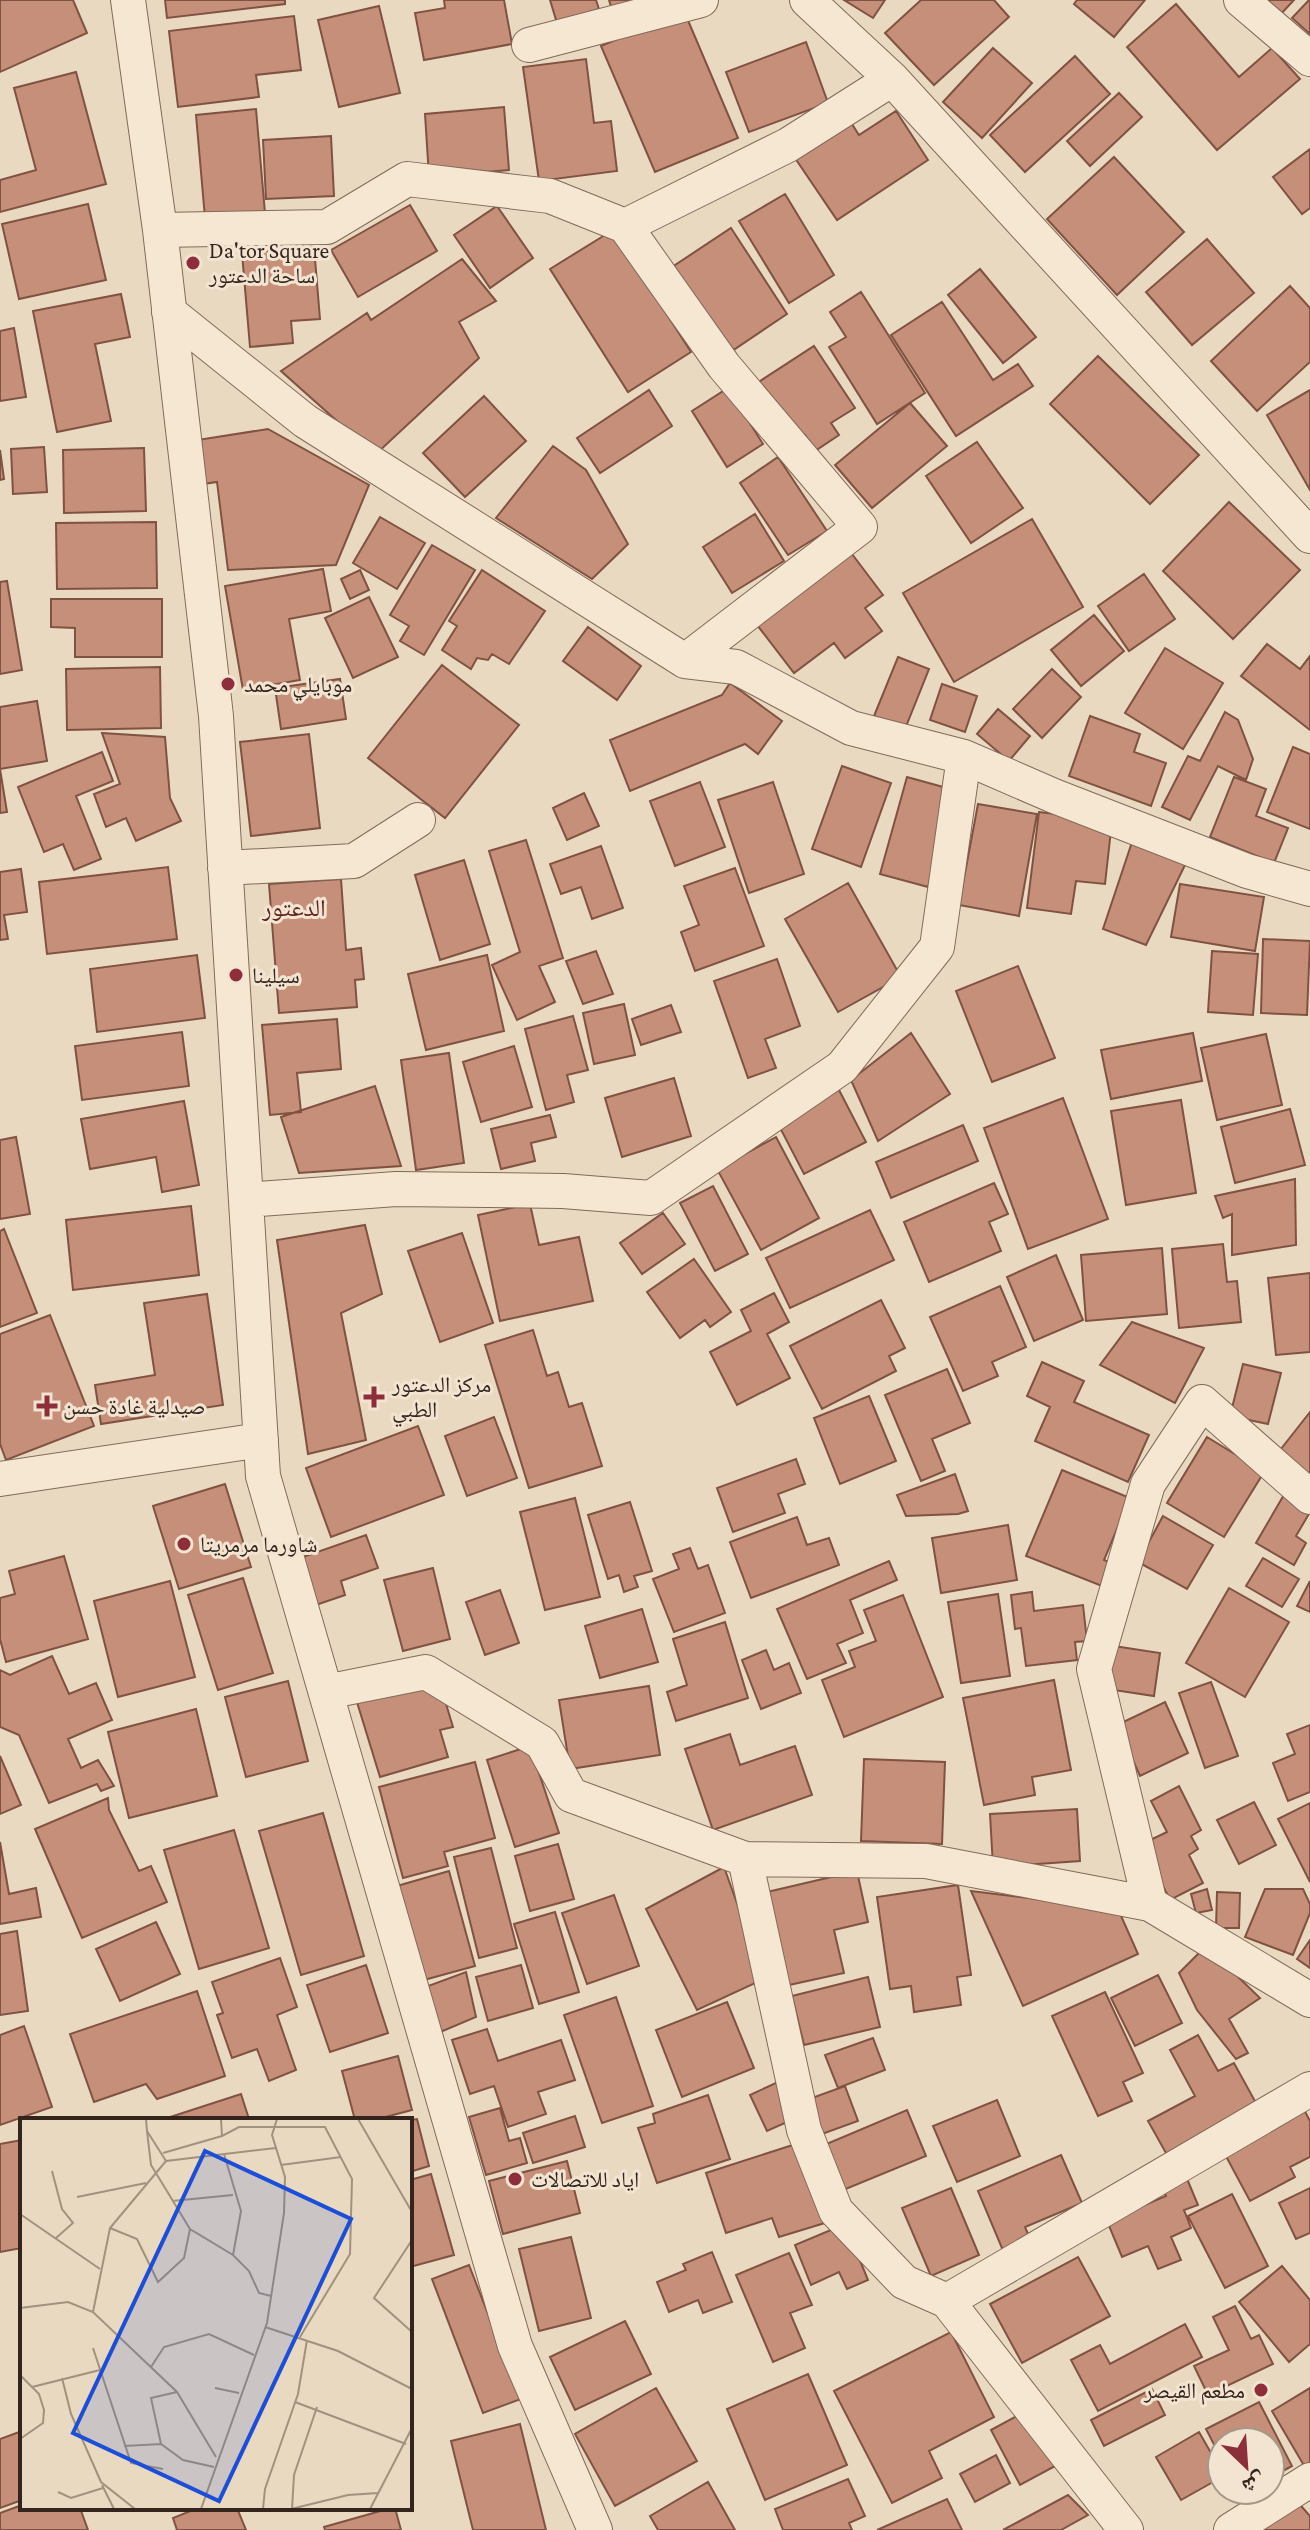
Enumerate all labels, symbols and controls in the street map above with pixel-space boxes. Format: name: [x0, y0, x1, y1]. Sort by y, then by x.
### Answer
place label: Da'tor Square ساحة الدعتور: [208, 238, 329, 288]
marker: Da'tor Square ساحة الدعتور: [184, 254, 202, 272]
place label: موبايلي محمد: [244, 672, 352, 701]
marker: موبايلي محمد: [219, 675, 237, 693]
district label: الدعتور: [261, 894, 326, 921]
place label: سيلينا: [252, 963, 300, 988]
marker: سيلينا: [227, 966, 245, 984]
place label: مركز الدعتور الطبي: [391, 1372, 491, 1426]
marker: مركز الدعتور الطبي: [363, 1386, 385, 1408]
place label: صيدلية غادة حسن: [63, 1394, 206, 1420]
marker: صيدلية غادة حسن: [38, 1397, 56, 1415]
place label: شاورما مرمريتا: [200, 1532, 317, 1557]
marker: شاورما مرمريتا: [175, 1535, 193, 1553]
inset map: [20, 2118, 412, 2510]
place label: اياد للاتصالات: [531, 2167, 639, 2192]
marker: اياد للاتصالات: [506, 2170, 524, 2188]
place label: مطعم القيصر: [1143, 2378, 1245, 2405]
marker: مطعم القيصر: [1252, 2381, 1270, 2399]
north arrow: [1206, 2426, 1286, 2506]
text: ش: [1238, 2467, 1270, 2500]

